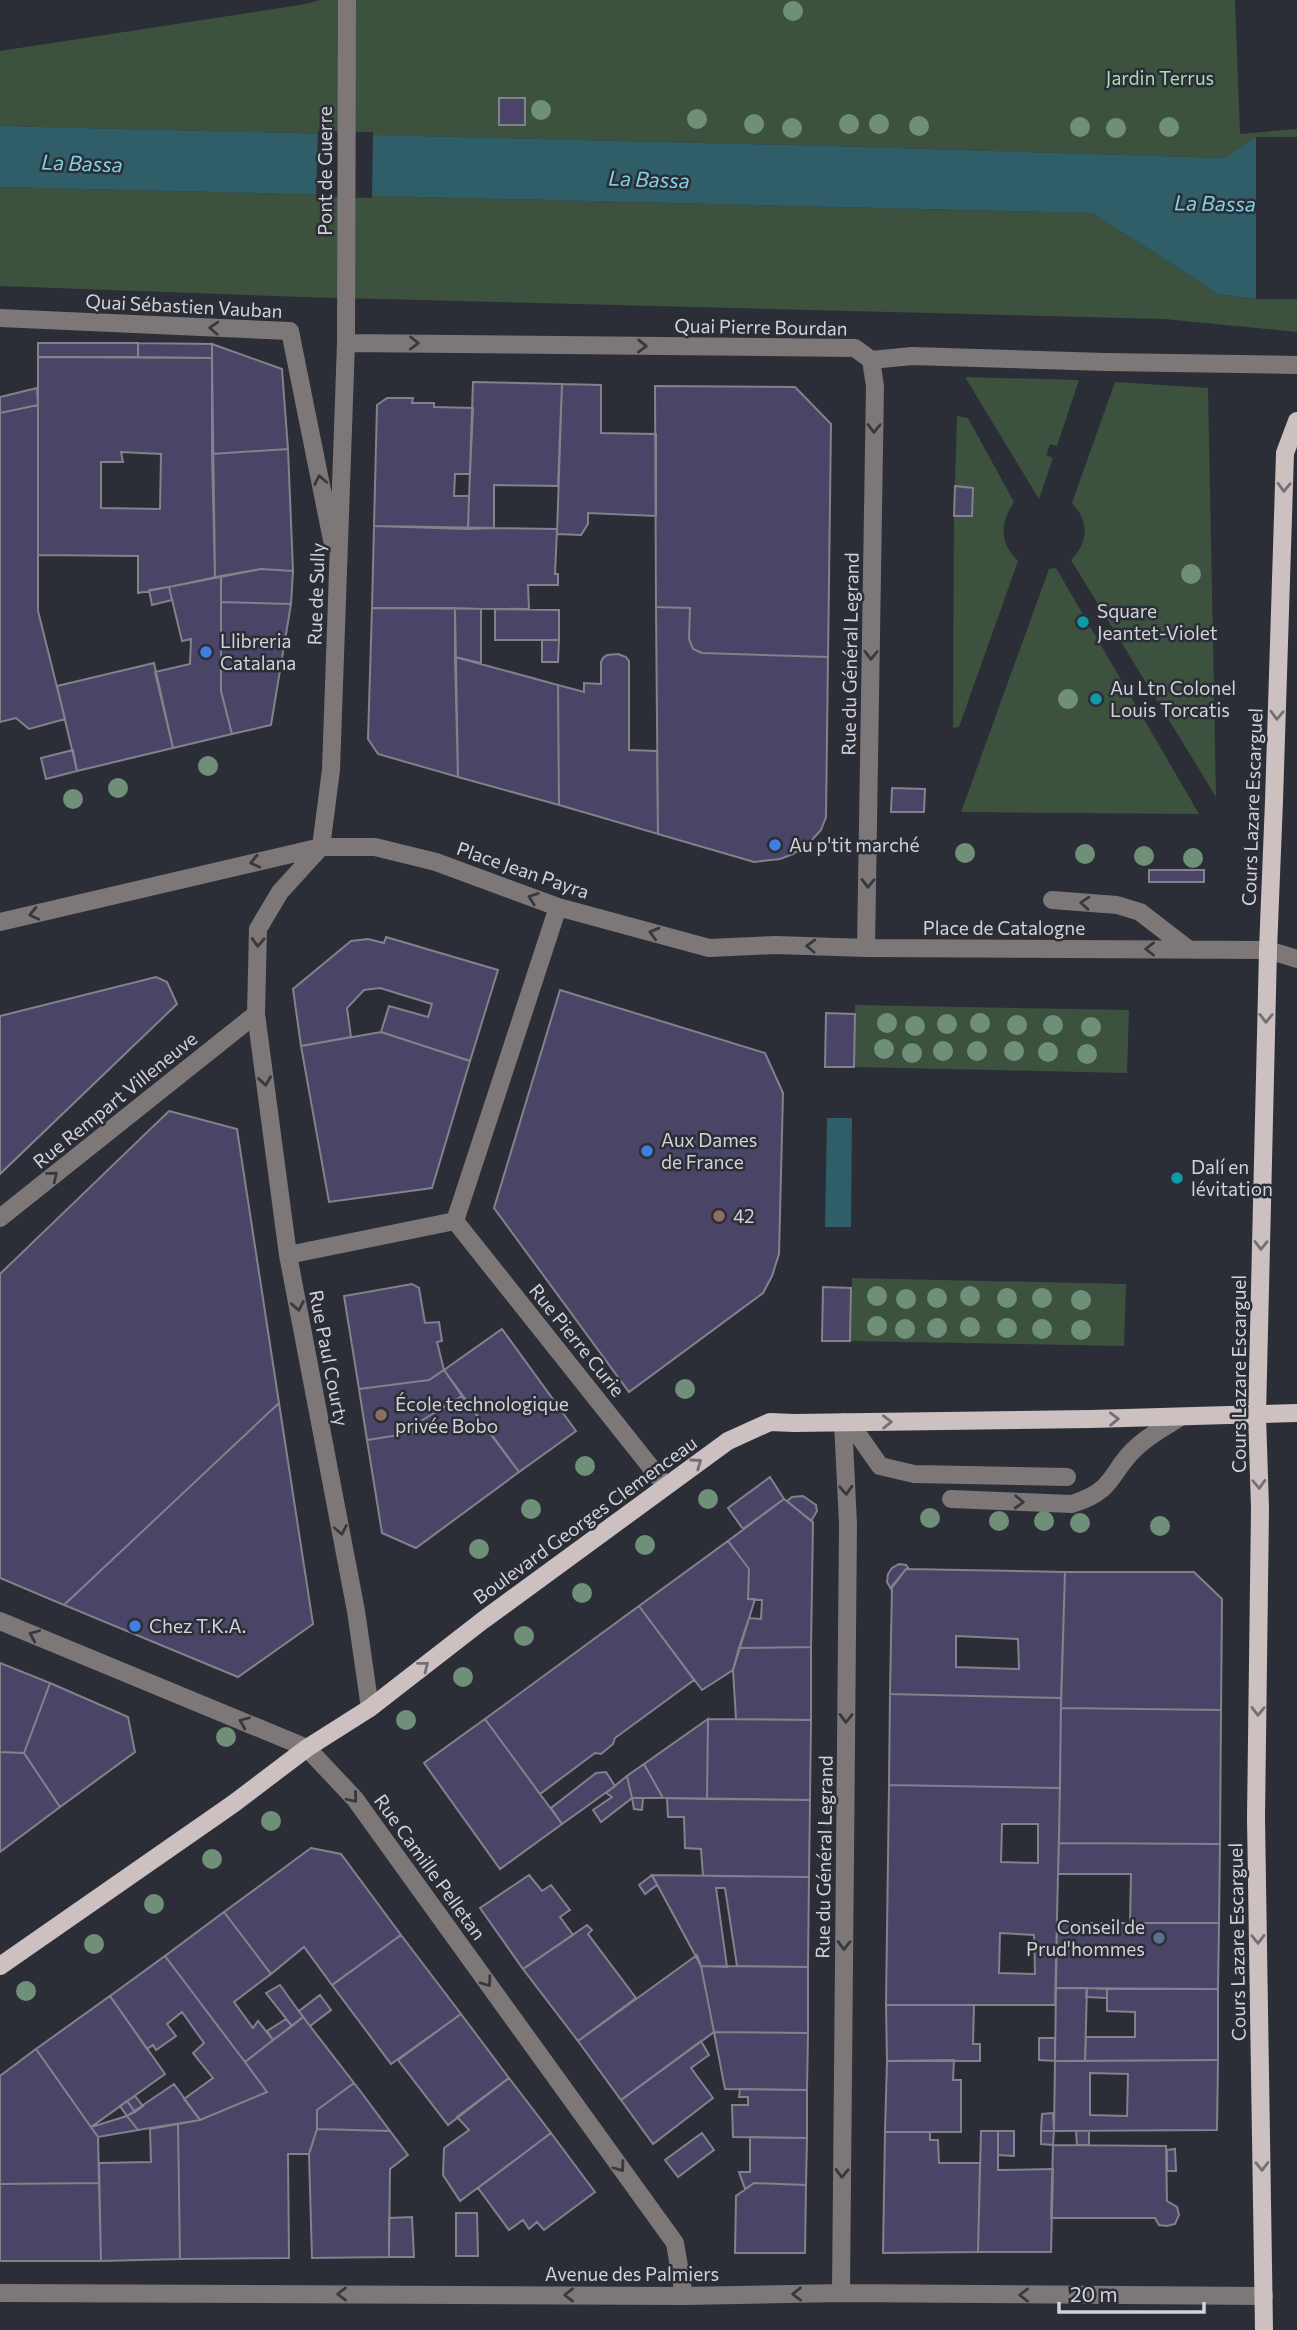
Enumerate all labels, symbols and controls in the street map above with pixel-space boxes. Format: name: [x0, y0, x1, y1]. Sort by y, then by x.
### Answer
park label: Jardin Terrus: [1106, 66, 1214, 89]
street label: Pont de Guerre: [313, 106, 336, 236]
water label: La Bassa: [41, 149, 123, 176]
water label: La Bassa: [608, 165, 690, 192]
water label: La Bassa: [1174, 189, 1256, 216]
street label: Quai Sébastien Vauban: [85, 289, 283, 322]
street label: Quai Pierre Bourdan: [674, 313, 848, 340]
one-way arrow: [208, 320, 219, 335]
one-way arrow: [409, 336, 420, 351]
one-way arrow: [637, 338, 647, 354]
one-way arrow: [867, 423, 882, 434]
one-way arrow: [313, 474, 328, 486]
one-way arrow: [1276, 483, 1292, 493]
street label: Rue de Sully: [302, 542, 329, 646]
street label: Rue du Général Legrand: [836, 552, 863, 756]
place label: Square Jeantet-Violet: [1097, 599, 1218, 644]
marker: Square Jeantet-Violet: [1075, 614, 1091, 630]
place label: Llibreria Catalana: [220, 629, 296, 674]
marker: Llibreria Catalana: [198, 644, 214, 660]
one-way arrow: [863, 651, 879, 661]
place label: Au Ltn Colonel Louis Torcatis: [1110, 676, 1236, 721]
marker: Au Ltn Colonel Louis Torcatis: [1088, 691, 1104, 707]
street label: Cours Lazare Escarguel: [1237, 708, 1266, 906]
one-way arrow: [1269, 710, 1285, 720]
place label: Au p'tit marché: [789, 833, 919, 856]
street label: Place Jean Payra: [454, 836, 592, 903]
marker: Au p'tit marché: [767, 837, 783, 853]
one-way arrow: [249, 854, 261, 868]
one-way arrow: [860, 878, 875, 889]
one-way arrow: [528, 892, 540, 906]
one-way arrow: [1079, 896, 1090, 911]
one-way arrow: [28, 906, 40, 921]
street label: Place de Catalogne: [923, 916, 1085, 939]
one-way arrow: [648, 926, 660, 941]
one-way arrow: [250, 936, 265, 947]
one-way arrow: [805, 939, 816, 954]
one-way arrow: [1145, 941, 1155, 957]
one-way arrow: [1258, 1013, 1274, 1024]
street label: Rue Rempart Villeneuve: [28, 1026, 201, 1173]
one-way arrow: [257, 1075, 272, 1087]
place label: Aux Dames de France: [661, 1128, 757, 1173]
marker: Aux Dames de France: [639, 1143, 655, 1159]
place label: Dalí en lévitation: [1191, 1155, 1273, 1200]
marker: Dalí en lévitation: [1169, 1170, 1185, 1186]
one-way arrow: [46, 1171, 58, 1184]
place label: 42: [733, 1204, 755, 1227]
marker: 42: [711, 1208, 727, 1224]
one-way arrow: [1254, 1240, 1269, 1251]
street label: Cours Lazare Escarguel: [1227, 1275, 1250, 1473]
street label: Rue Pierre Curie: [525, 1279, 630, 1401]
street label: Rue Paul Courty: [305, 1288, 354, 1428]
one-way arrow: [290, 1300, 305, 1312]
place label: École technologique privée Bobo: [395, 1392, 569, 1437]
marker: École technologique privée Bobo: [373, 1407, 389, 1423]
one-way arrow: [1109, 1411, 1120, 1427]
one-way arrow: [881, 1414, 892, 1429]
street label: Boulevard Georges Clemenceau: [468, 1431, 701, 1608]
one-way arrow: [689, 1459, 702, 1471]
one-way arrow: [1252, 1478, 1267, 1489]
one-way arrow: [839, 1485, 854, 1496]
one-way arrow: [1014, 1494, 1025, 1509]
one-way arrow: [333, 1524, 348, 1536]
place label: Chez T.K.A.: [149, 1614, 246, 1637]
marker: Chez T.K.A.: [127, 1618, 143, 1634]
one-way arrow: [29, 1629, 41, 1643]
one-way arrow: [416, 1662, 429, 1675]
one-way arrow: [1250, 1706, 1266, 1717]
one-way arrow: [838, 1713, 854, 1723]
one-way arrow: [239, 1716, 251, 1730]
street label: Rue du Général Legrand: [810, 1755, 837, 1959]
street label: Rue Camille Pelletan: [370, 1789, 491, 1944]
one-way arrow: [345, 1791, 358, 1803]
street label: Cours Lazare Escarguel: [1223, 1843, 1250, 2041]
place label: Conseil de Prud'hommes: [1026, 1915, 1145, 1960]
marker: Conseil de Prud'hommes: [1151, 1930, 1167, 1946]
one-way arrow: [1251, 1933, 1266, 1944]
one-way arrow: [836, 1940, 852, 1951]
one-way arrow: [479, 1974, 491, 1987]
one-way arrow: [612, 2159, 624, 2172]
one-way arrow: [1254, 2161, 1270, 2172]
one-way arrow: [834, 2168, 850, 2178]
street label: Avenue des Palmiers: [545, 2262, 719, 2285]
scale bar: [1059, 2270, 1204, 2314]
text: 20 m: [1070, 2281, 1118, 2306]
one-way arrow: [336, 2286, 347, 2302]
one-way arrow: [791, 2286, 802, 2302]
one-way arrow: [564, 2287, 574, 2303]
one-way arrow: [1019, 2287, 1030, 2302]

